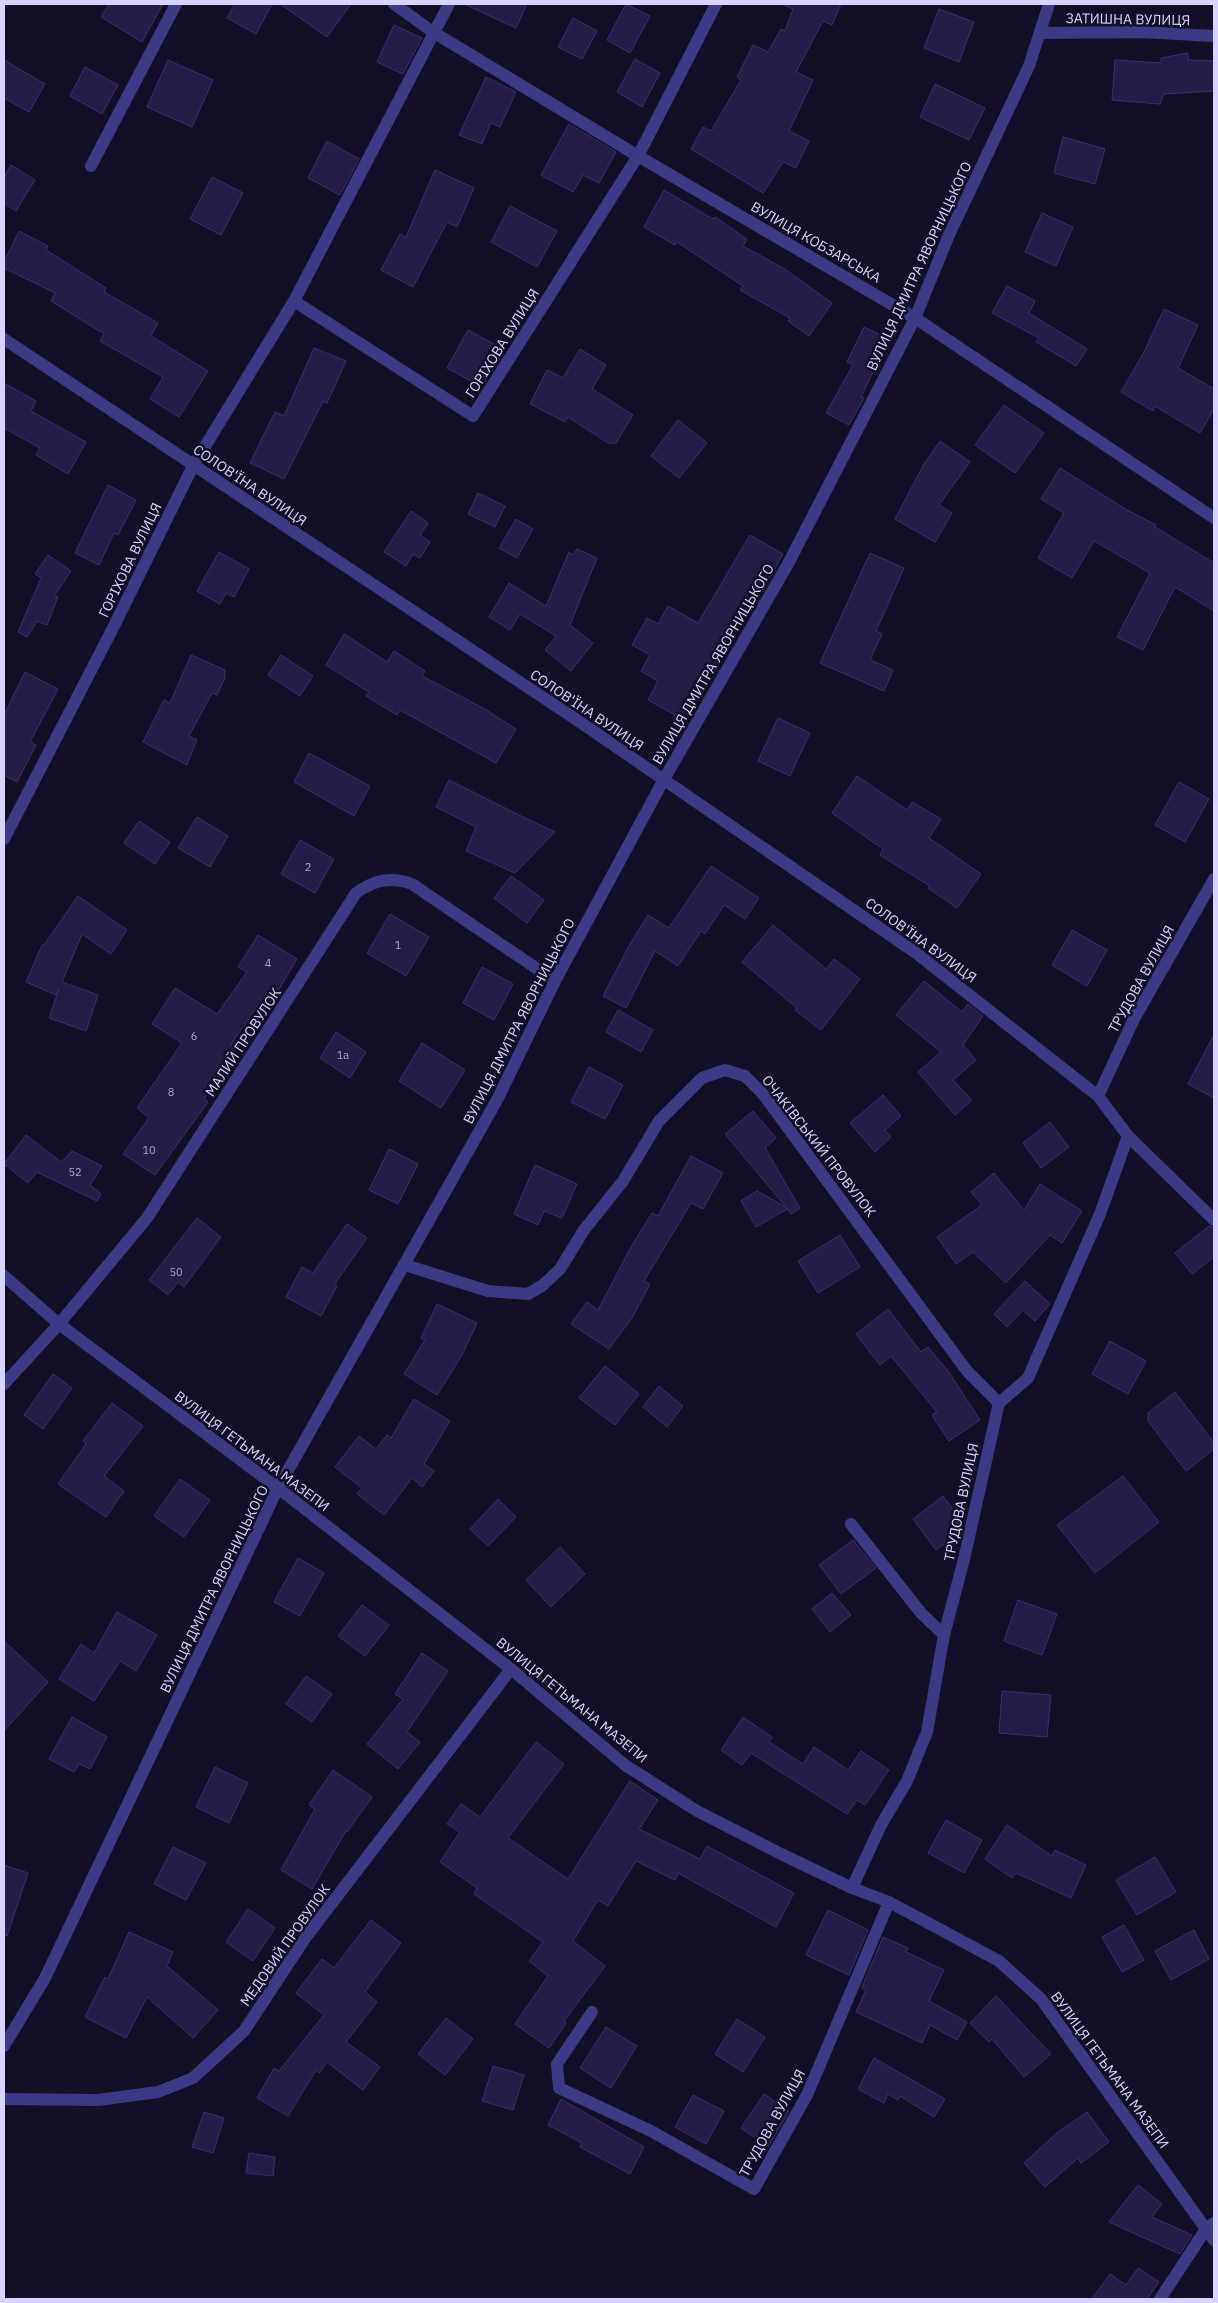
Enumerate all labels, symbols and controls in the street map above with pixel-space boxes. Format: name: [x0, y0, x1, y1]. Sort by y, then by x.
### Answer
street label: ЗАТИШНА ВУЛИЦЯ: [1065, 9, 1191, 29]
street label: ВУЛИЦЯ ДМИТРА ЯВОРНИЦЬКОГО: [863, 159, 976, 373]
street label: ВУЛИЦЯ КОБЗАРСЬКА: [748, 197, 884, 287]
street label: ГОРІХОВА ВУЛИЦЯ: [461, 285, 543, 401]
street label: СОЛОВ'ЇНА ВУЛИЦЯ: [190, 440, 310, 530]
street label: ГОРІХОВА ВУЛИЦЯ: [94, 500, 166, 620]
street label: ВУЛИЦЯ ДМИТРА ЯВОРНИЦЬКОГО: [648, 560, 778, 768]
street label: СОЛОВ'ЇНА ВУЛИЦЯ: [527, 665, 647, 755]
house number: 2: [305, 860, 311, 874]
street label: СОЛОВ'ЇНА ВУЛИЦЯ: [862, 894, 980, 986]
street label: ВУЛИЦЯ ДМИТРА ЯВОРНИЦЬКОГО: [459, 915, 579, 1127]
street label: ТРУДОВА ВУЛИЦЯ: [1104, 922, 1178, 1036]
house number: 1: [395, 938, 402, 952]
house number: 4: [265, 956, 272, 970]
street label: МАЛИЙ ПРОВУЛОК: [200, 984, 285, 1100]
house number: 6: [191, 1029, 197, 1043]
house number: 1а: [337, 1048, 349, 1062]
street label: ОЧАКІВСЬКИЙ ПРОВУЛОК: [758, 1071, 881, 1221]
house number: 8: [168, 1085, 174, 1099]
house number: 10: [142, 1143, 156, 1157]
house number: 52: [68, 1165, 82, 1179]
house number: 50: [169, 1265, 183, 1279]
street label: ВУЛИЦЯ ГЕТЬМАНА МАЗЕПИ: [171, 1387, 333, 1515]
street label: ТРУДОВА ВУЛИЦЯ: [940, 1441, 982, 1563]
street label: ВУЛИЦЯ ДМИТРА ЯВОРНИЦЬКОГО: [156, 1482, 272, 1696]
street label: ВУЛИЦЯ ГЕТЬМАНА МАЗЕПИ: [493, 1633, 651, 1767]
street label: МЕДОВИЙ ПРОВУЛОК: [235, 1880, 334, 2010]
street label: ВУЛИЦЯ ГЕТЬМАНА МАЗЕПИ: [1047, 1988, 1173, 2152]
street label: ТРУДОВА ВУЛИЦЯ: [735, 2066, 809, 2180]

